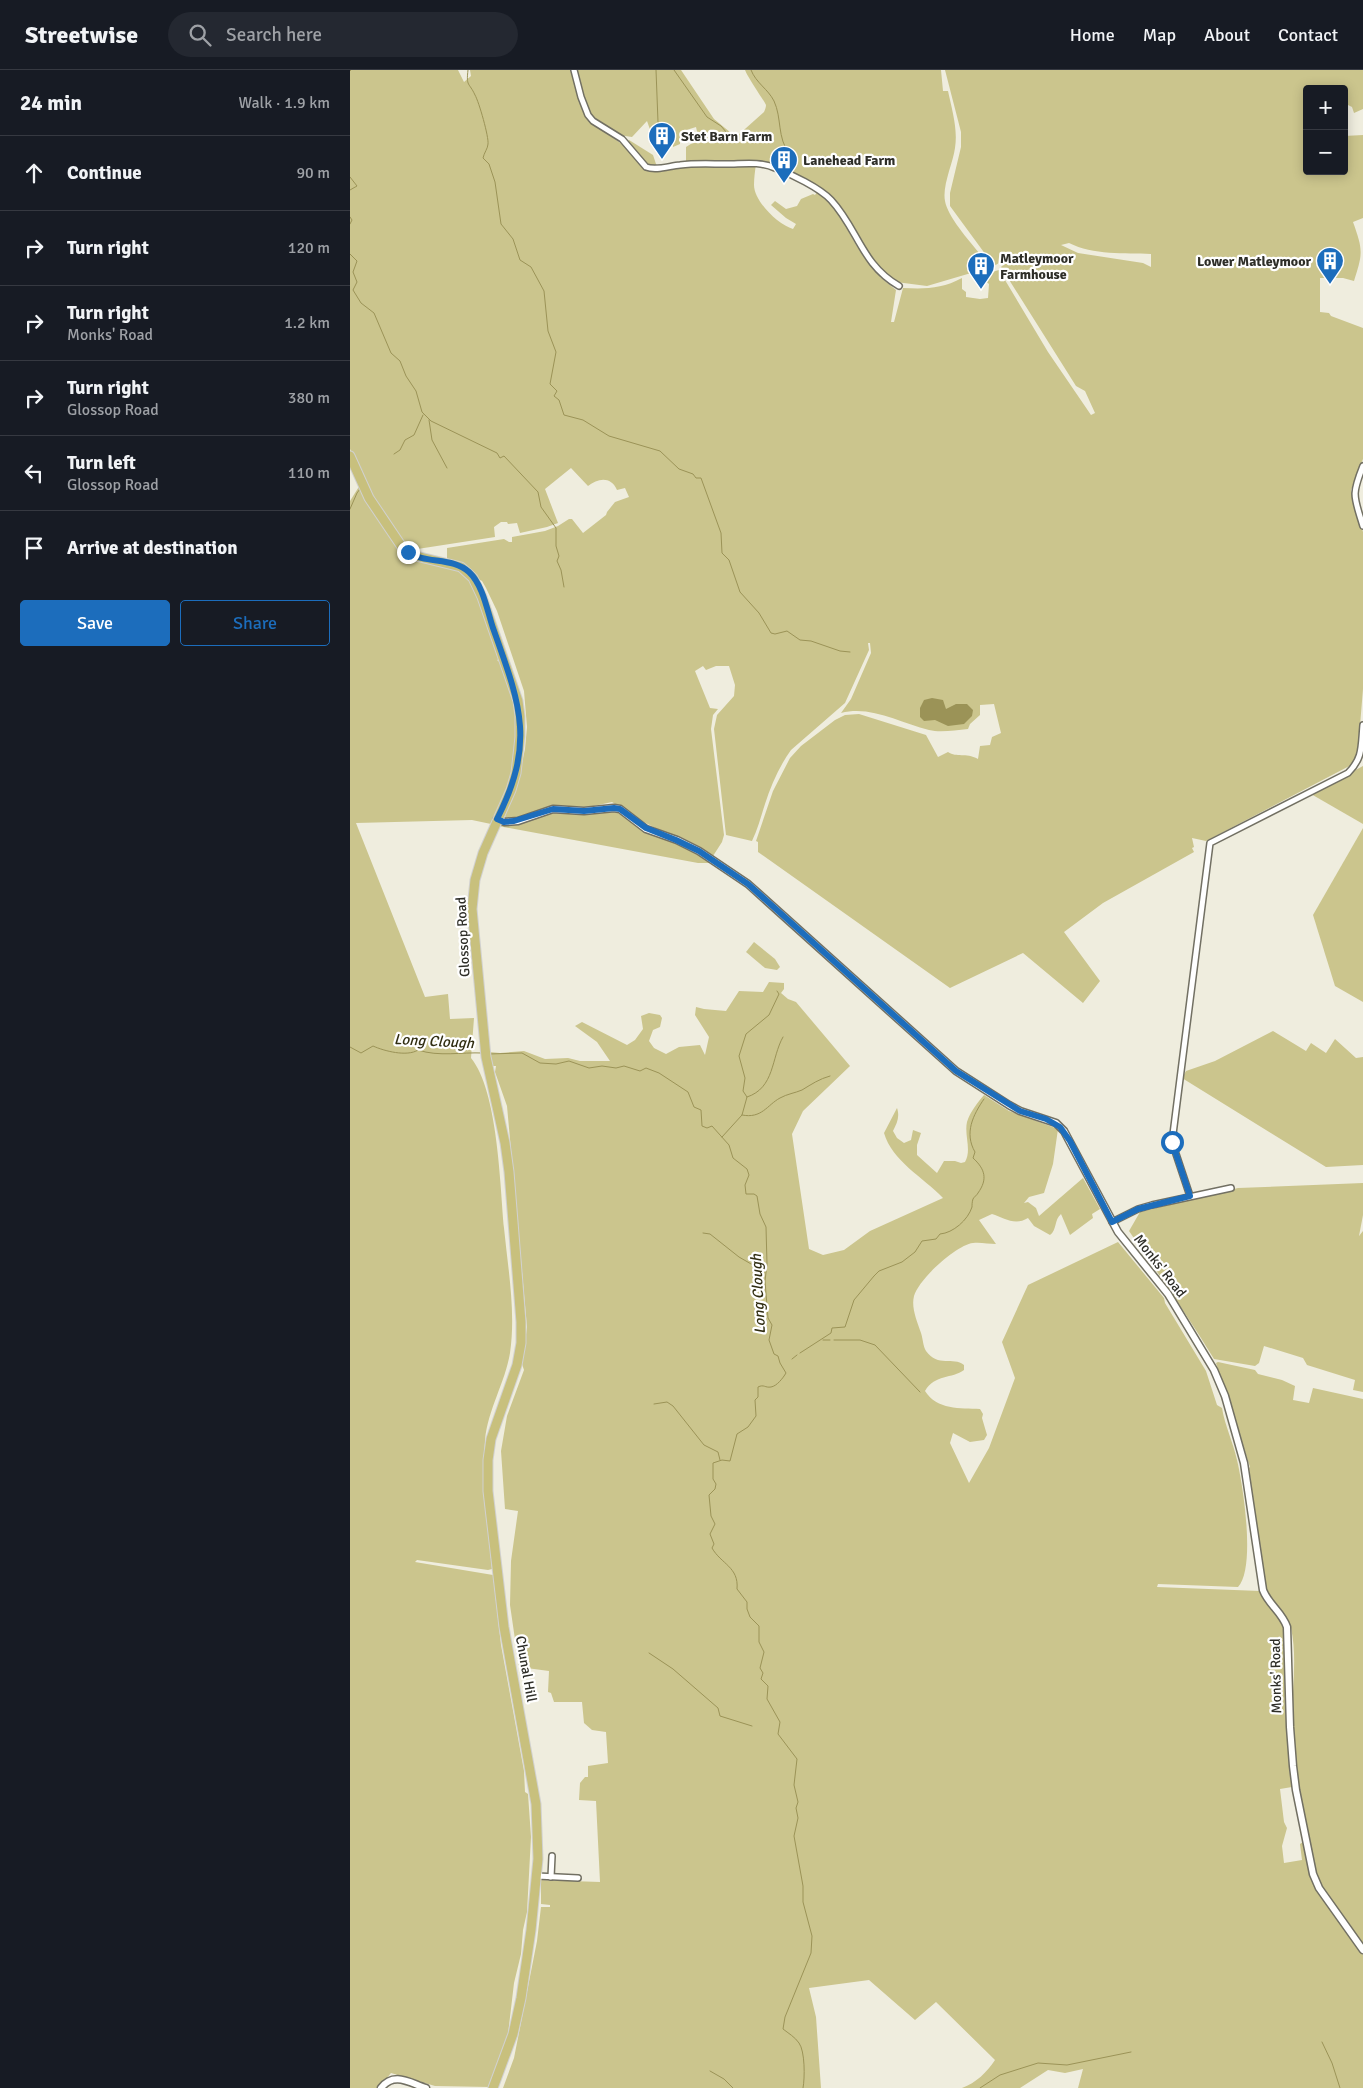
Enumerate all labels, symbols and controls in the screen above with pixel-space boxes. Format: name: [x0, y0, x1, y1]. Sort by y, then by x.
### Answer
search box: [168, 12, 518, 57]
text: Streetwise: [25, 20, 138, 50]
icon: search: [186, 21, 214, 49]
text: Search here: [226, 23, 322, 47]
text: Home: [1070, 24, 1115, 46]
text: Map: [1143, 24, 1176, 46]
text: About: [1204, 24, 1250, 46]
text: Contact: [1278, 24, 1338, 46]
map controls: [1303, 85, 1348, 175]
button: +: [1303, 85, 1348, 130]
text: 24 min: [20, 90, 82, 116]
text: Walk · 1.9 km: [238, 93, 330, 113]
building icon: Stet Barn Farm: [647, 121, 677, 160]
place label: Stet Barn Farm: [681, 128, 772, 145]
button: −: [1303, 130, 1348, 175]
building icon: Lanehead Farm: [769, 145, 799, 184]
place label: Lanehead Farm: [803, 152, 895, 169]
icon: ahead: [20, 159, 48, 187]
text: Continue: [67, 161, 142, 185]
text: 90 m: [296, 163, 330, 183]
icon: right: [20, 234, 48, 262]
text: Turn right: [67, 236, 149, 260]
text: 120 m: [288, 238, 330, 258]
building icon: Lower Matleymoor: [1315, 246, 1345, 285]
place label: Matleymoor Farmhouse: [1000, 250, 1074, 283]
building icon: Matleymoor Farmhouse: [966, 251, 996, 290]
place label: Lower Matleymoor: [1197, 253, 1311, 270]
text: Turn right: [67, 301, 149, 325]
icon: right: [20, 309, 48, 337]
text: 1.2 km: [284, 313, 330, 333]
text: Monks' Road: [67, 325, 153, 345]
text: Turn right: [67, 376, 149, 400]
icon: right: [20, 384, 48, 412]
text: 380 m: [288, 388, 330, 408]
text: Glossop Road: [67, 400, 159, 420]
text: Turn left: [67, 451, 136, 475]
icon: left: [20, 459, 48, 487]
text: 110 m: [288, 463, 330, 483]
text: Glossop Road: [67, 475, 159, 495]
icon: arrive: [20, 534, 48, 562]
text: Arrive at destination: [67, 536, 238, 560]
route end: [397, 541, 420, 564]
button: Save: [20, 600, 170, 646]
button: Share: [180, 600, 330, 646]
street label: Glossop Road: [452, 896, 474, 978]
water label: Long Clough: [394, 1030, 475, 1052]
route start: [1161, 1131, 1184, 1154]
street label: Monks' Road: [1130, 1231, 1190, 1301]
water label: Long Clough: [747, 1253, 769, 1334]
street label: Chunal Hill: [512, 1635, 540, 1703]
street label: Monks' Road: [1267, 1638, 1285, 1714]

